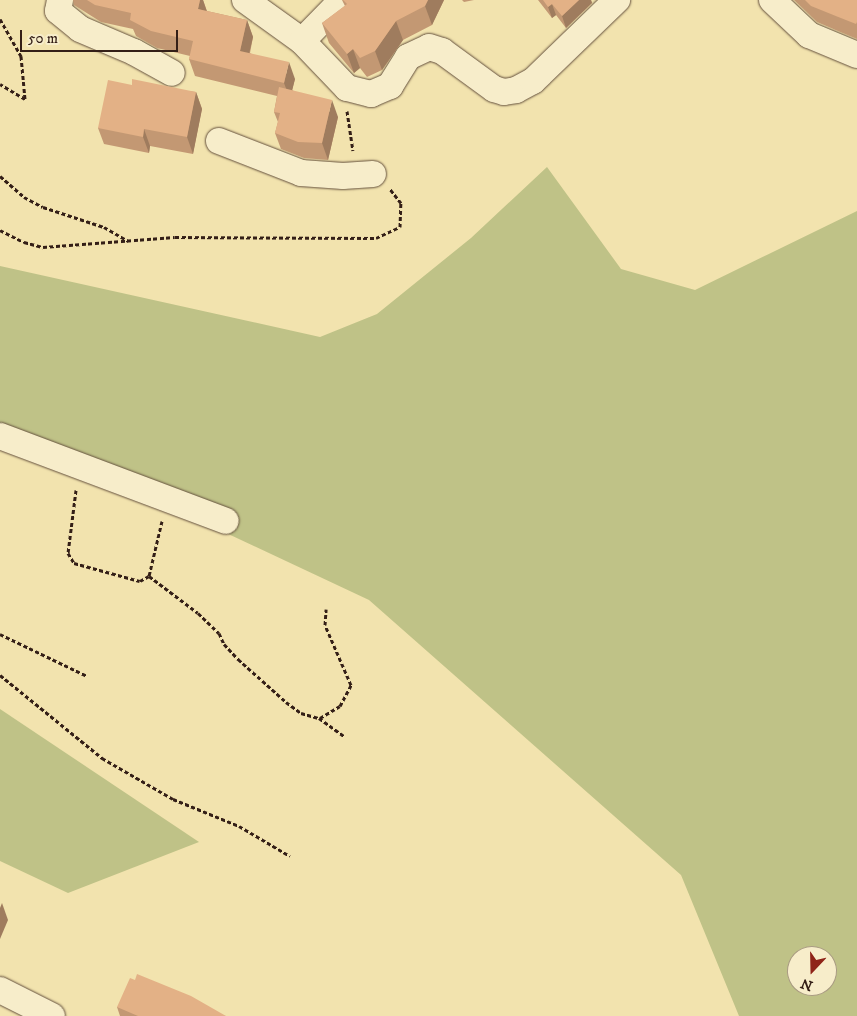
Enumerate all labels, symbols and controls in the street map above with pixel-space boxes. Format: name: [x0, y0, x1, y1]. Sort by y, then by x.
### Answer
scale bar: [22, 20, 180, 52]
text: 50 m: [28, 29, 58, 48]
north arrow: [787, 946, 837, 996]
text: N: [798, 974, 816, 995]

